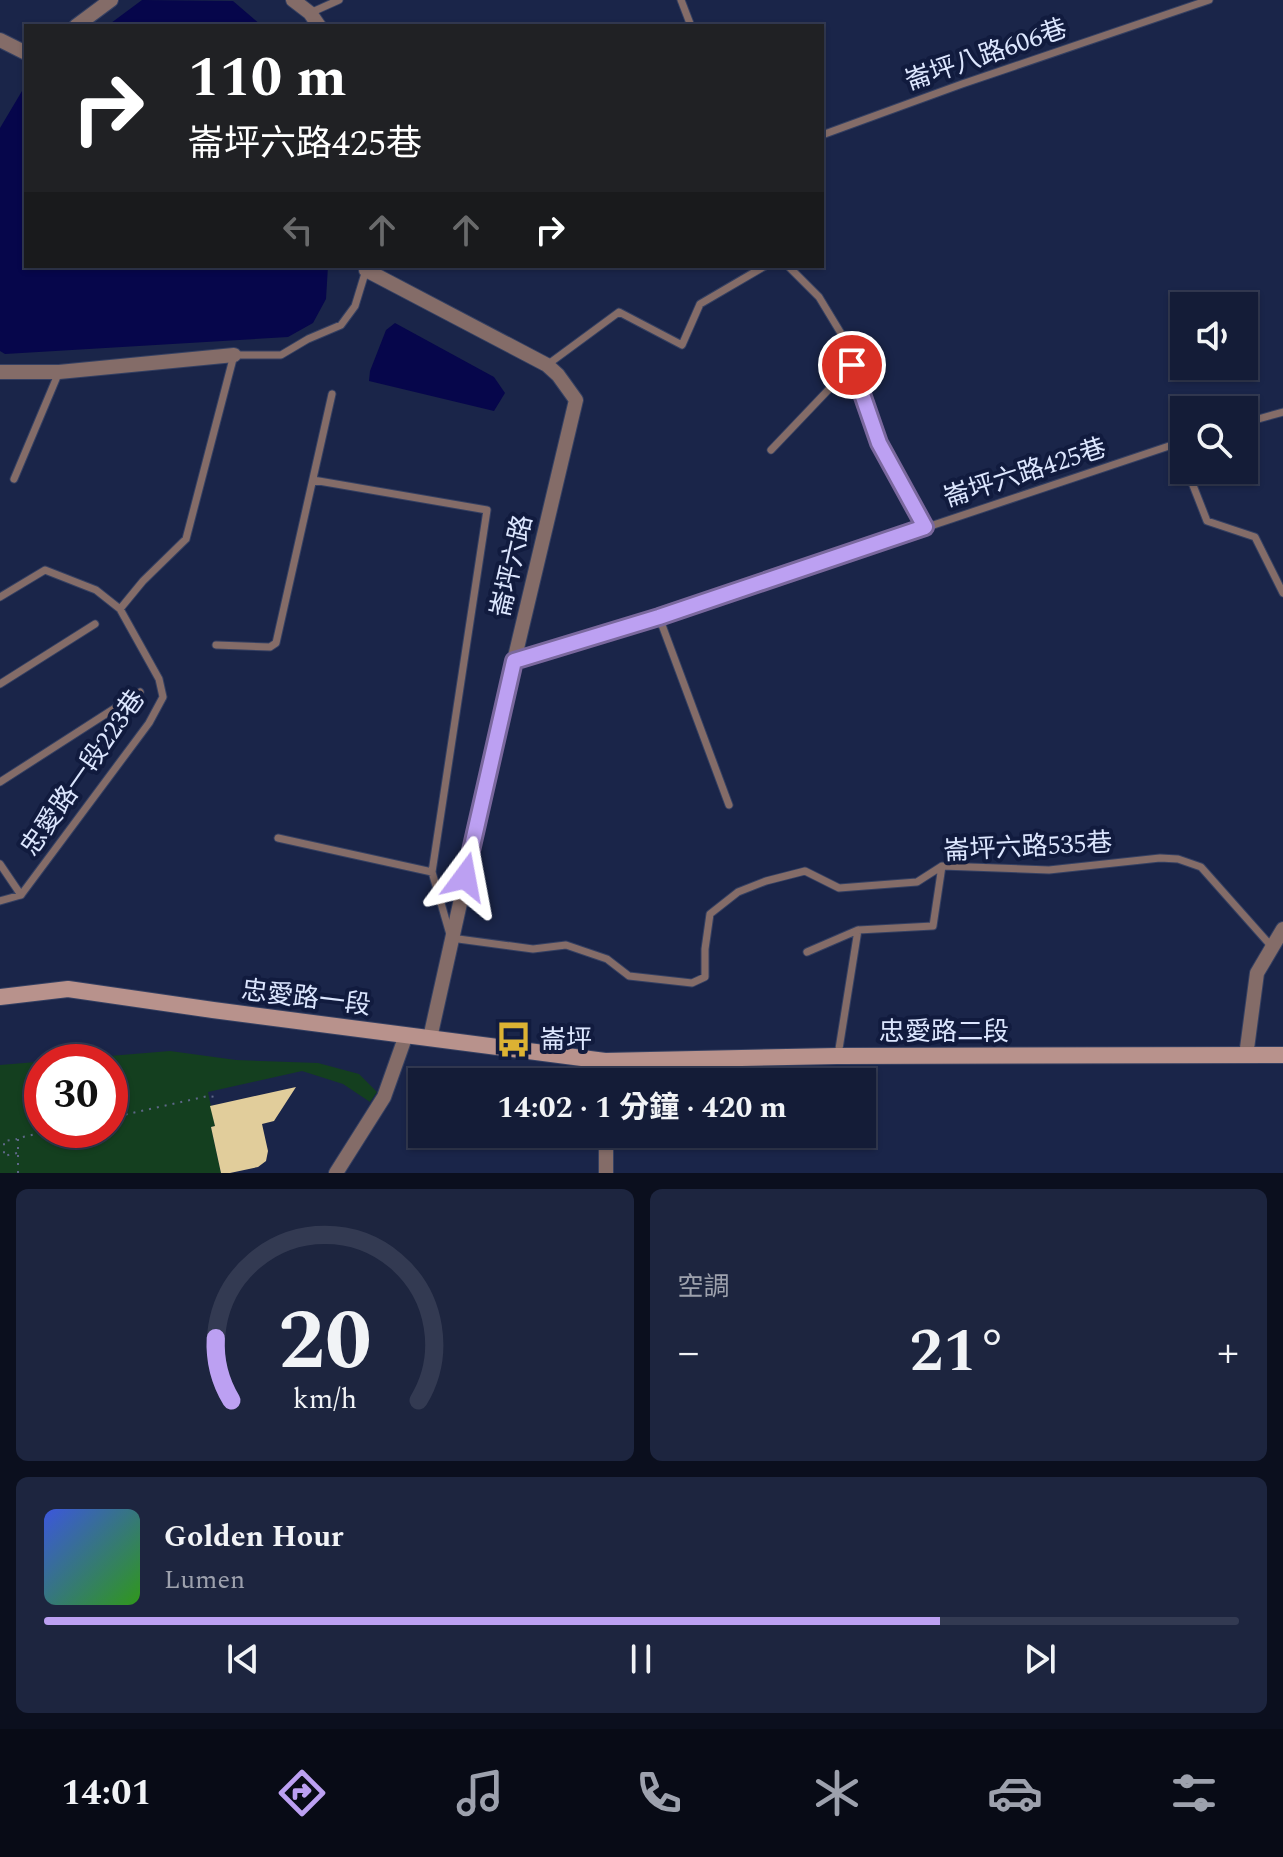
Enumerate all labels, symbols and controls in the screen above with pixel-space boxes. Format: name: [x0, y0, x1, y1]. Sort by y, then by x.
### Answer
street label: 崙坪八路606巷: [900, 9, 1072, 101]
text: 110 m: [188, 36, 347, 121]
icon: right: [56, 56, 160, 160]
text: 崙坪六路425巷: [188, 117, 422, 172]
icon: left: [276, 208, 320, 252]
icon: ahead: [360, 208, 404, 252]
icon: ahead: [444, 208, 488, 252]
icon: right: [528, 208, 572, 252]
map controls: [1170, 292, 1258, 484]
button: sound: [1170, 292, 1258, 380]
pin: [818, 331, 886, 399]
icon: arrive: [830, 343, 874, 387]
button: search: [1170, 396, 1258, 484]
street label: 崙坪六路425巷: [938, 428, 1112, 518]
street label: 崙坪六路: [481, 511, 543, 621]
street label: 忠愛路一段223巷: [11, 682, 155, 864]
street label: 崙坪六路535巷: [943, 823, 1113, 871]
position arrow: [423, 835, 507, 919]
street label: 忠愛路一段: [239, 970, 373, 1026]
street label: 忠愛路二段: [879, 1012, 1009, 1052]
place label: 崙坪: [540, 1020, 592, 1060]
bus stop icon: 崙坪: [495, 1021, 533, 1059]
speed limit sign: 30: [24, 1044, 128, 1148]
text: 14:02 · 1 分鐘 · 420 m: [497, 1085, 787, 1131]
text: 空調: [678, 1267, 730, 1307]
text: 20: [278, 1279, 371, 1406]
text: 21°: [910, 1306, 1007, 1398]
text: −: [678, 1319, 700, 1386]
text: +: [1217, 1319, 1239, 1386]
text: km/h: [293, 1378, 357, 1421]
text: Golden Hour: [164, 1514, 344, 1560]
text: Lumen: [164, 1560, 245, 1600]
icon: previous: [221, 1637, 265, 1681]
icon: pause: [619, 1637, 663, 1681]
icon: next: [1018, 1637, 1062, 1681]
icon: directions: [274, 1765, 330, 1821]
icon: music: [452, 1765, 508, 1821]
icon: phone: [631, 1765, 687, 1821]
icon: climate: [809, 1765, 865, 1821]
icon: car: [987, 1765, 1043, 1821]
icon: filters: [1166, 1765, 1222, 1821]
text: 14:01: [61, 1766, 152, 1821]

